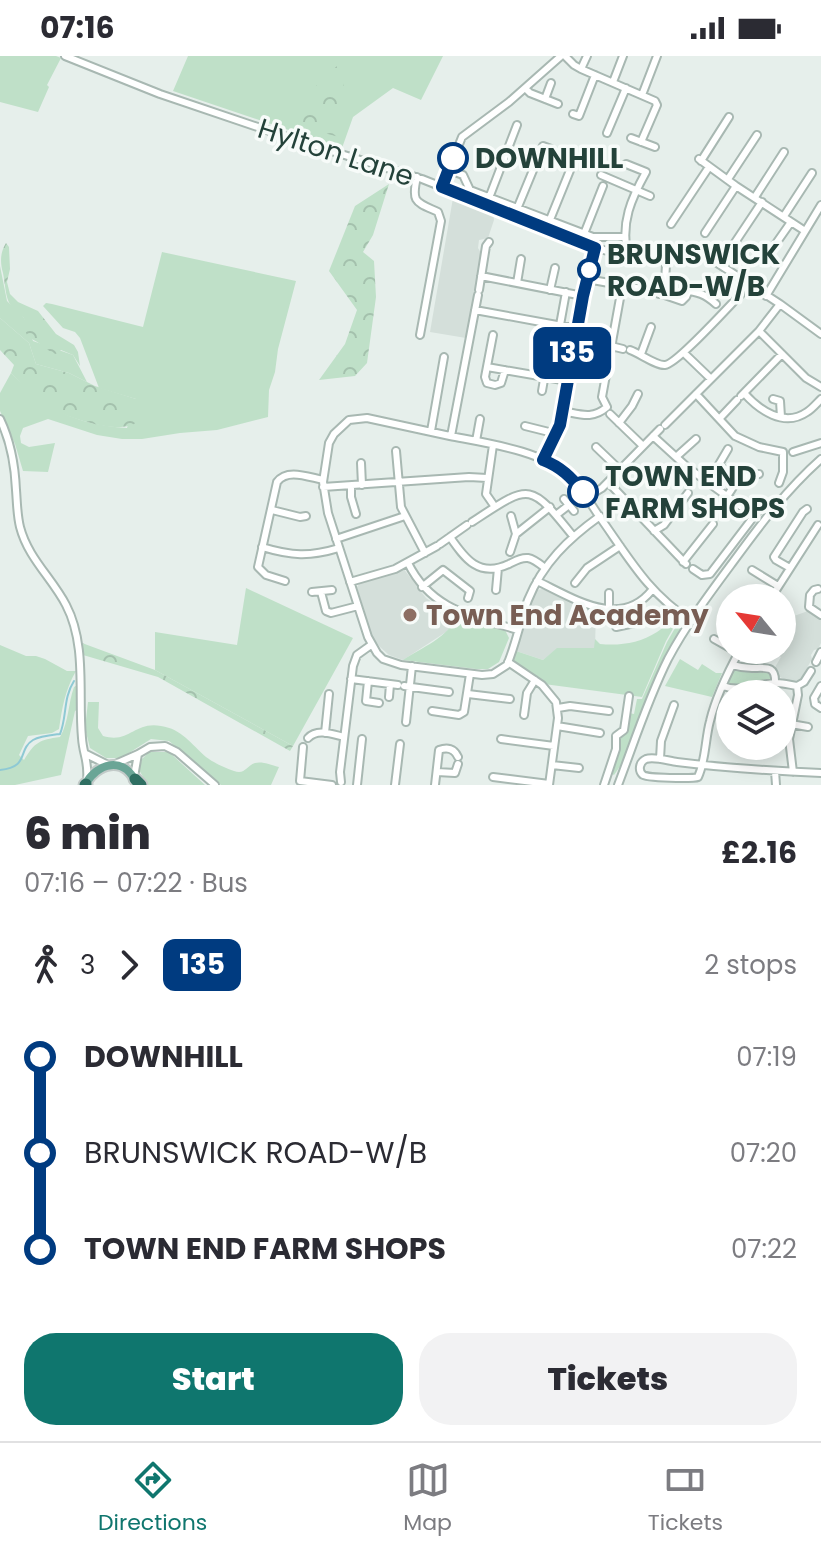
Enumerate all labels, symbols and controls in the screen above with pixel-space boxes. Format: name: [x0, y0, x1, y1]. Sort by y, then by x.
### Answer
text: 07:16: [40, 6, 115, 49]
street label: Hylton Lane: [253, 109, 419, 196]
place label: DOWNHILL: [475, 139, 623, 178]
marker: DOWNHILL: [438, 143, 468, 173]
place label: BRUNSWICK ROAD-W/B: [607, 235, 780, 306]
marker: BRUNSWICK ROAD-W/B: [578, 259, 600, 281]
line badge: 135: [526, 327, 618, 379]
text: 135: [549, 333, 595, 372]
place label: TOWN END FARM SHOPS: [605, 457, 785, 528]
marker: TOWN END FARM SHOPS: [568, 477, 598, 507]
north arrow: [716, 584, 796, 664]
map controls: [716, 584, 796, 760]
place label: Town End Academy: [426, 596, 709, 635]
marker: Town End Academy: [401, 606, 419, 624]
button: layers: [716, 680, 796, 760]
text: 6 min: [24, 803, 151, 864]
text: £2.16: [721, 831, 797, 874]
text: 07:16 – 07:22 · Bus: [24, 865, 248, 901]
icon: walk: [24, 943, 68, 987]
icon: forward: [107, 943, 151, 987]
text: 135: [179, 945, 225, 984]
text: 3: [80, 947, 95, 983]
text: 2 stops: [704, 947, 797, 983]
text: DOWNHILL: [84, 1035, 243, 1078]
text: 07:19: [736, 1039, 797, 1075]
text: BRUNSWICK ROAD-W/B: [84, 1131, 427, 1174]
text: 07:20: [730, 1135, 797, 1171]
text: TOWN END FARM SHOPS: [84, 1227, 446, 1270]
text: 07:22: [731, 1231, 797, 1267]
button: Start: [24, 1333, 403, 1425]
button: Tickets: [419, 1333, 797, 1425]
tab: Directions: [98, 1458, 207, 1539]
tab: Map: [403, 1458, 452, 1539]
tab: Tickets: [648, 1458, 723, 1539]

